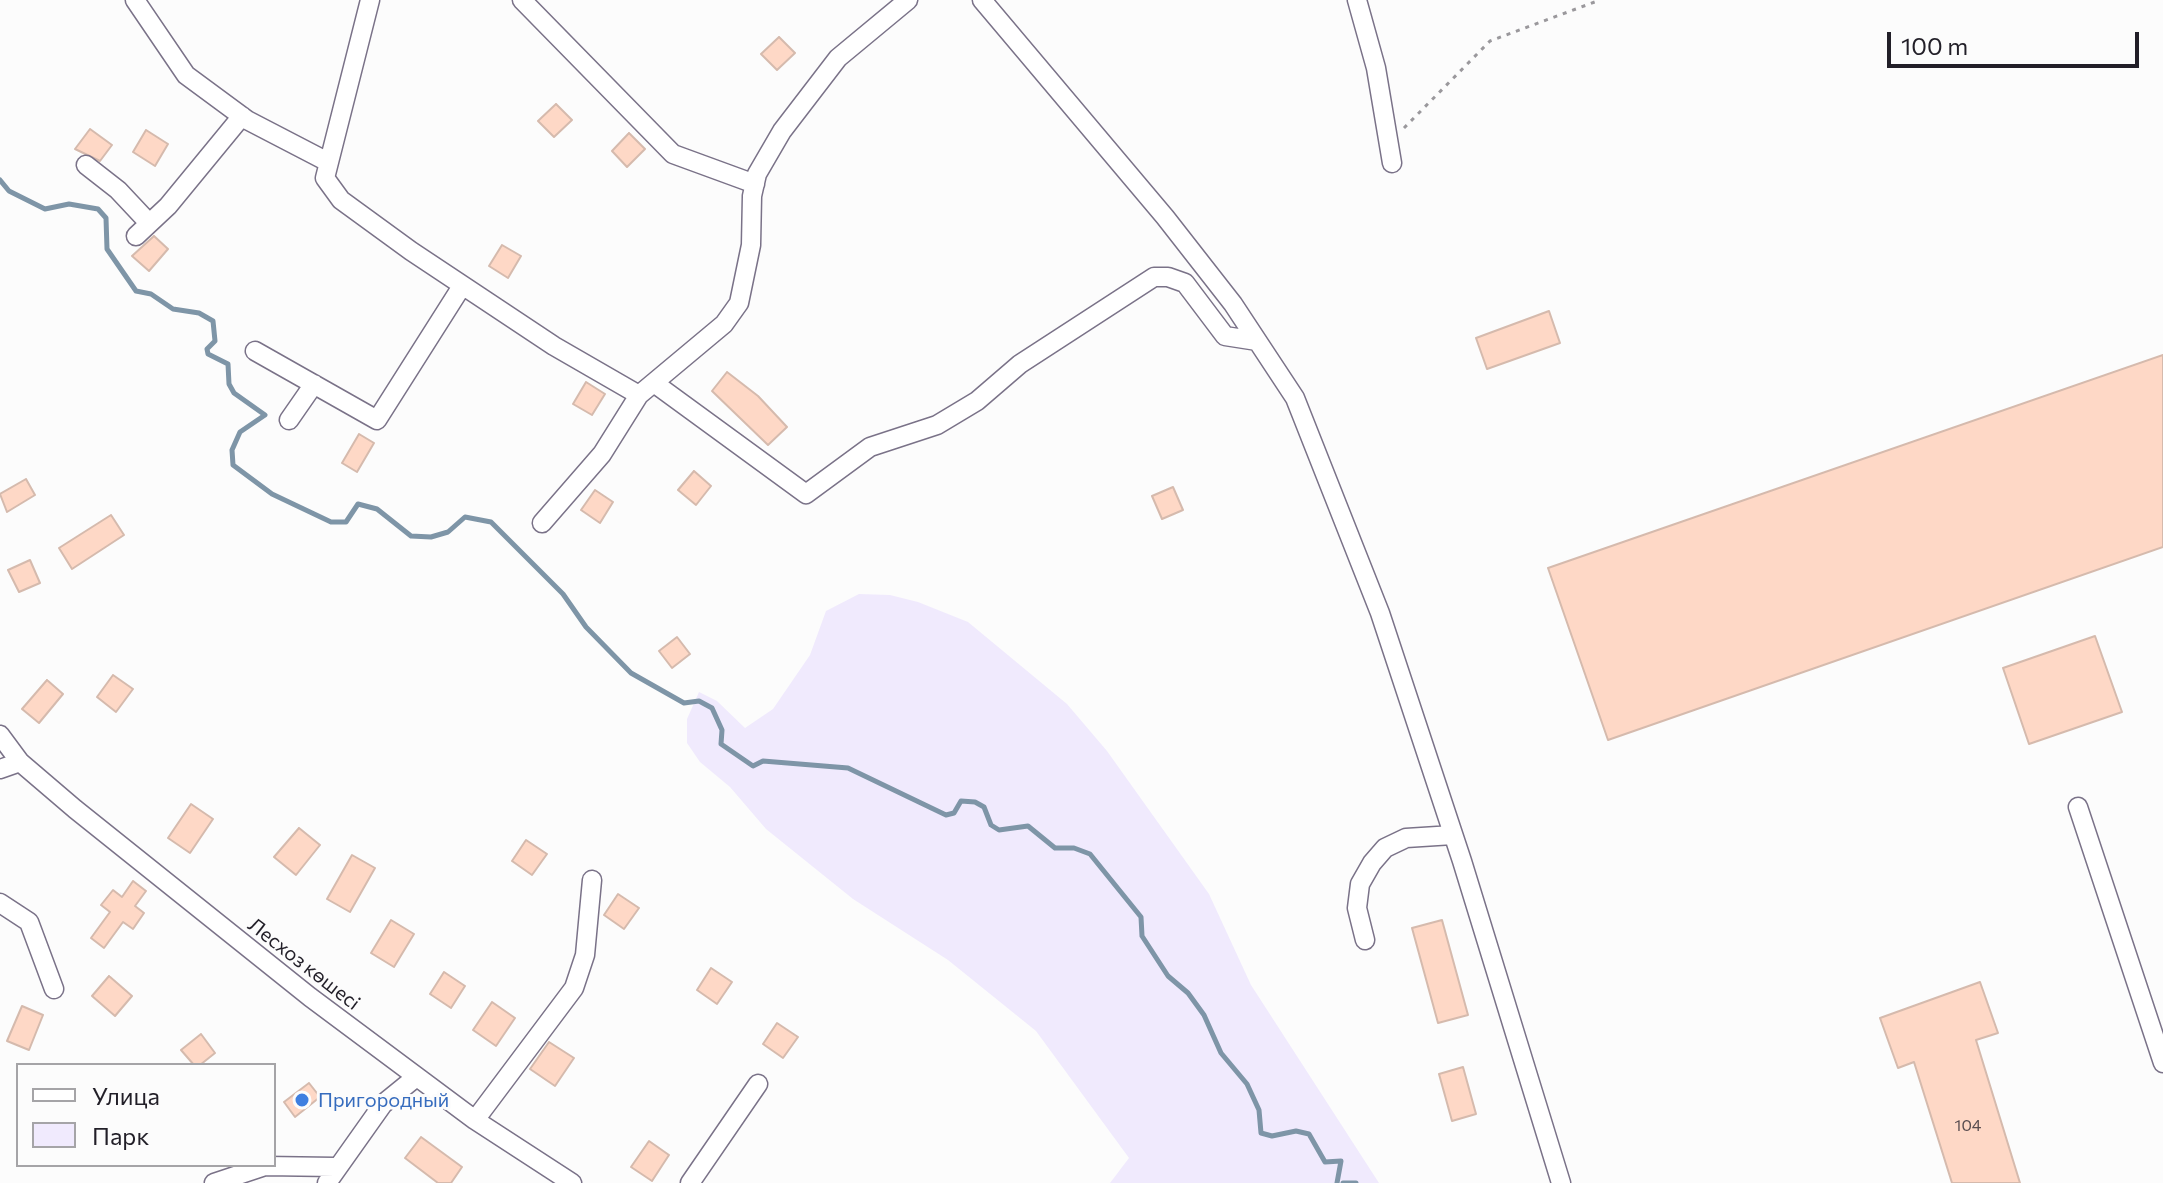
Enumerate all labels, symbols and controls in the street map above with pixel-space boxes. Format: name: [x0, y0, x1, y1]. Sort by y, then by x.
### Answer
scale bar: [1891, 16, 2143, 66]
text: 100 m: [1901, 31, 1968, 60]
street label: Лесхоз көшесі: [243, 913, 365, 1015]
legend: [16, 1063, 276, 1167]
text: Улица: [92, 1081, 160, 1110]
place label: Пригородный: [318, 1088, 449, 1112]
marker: Пригородный: [293, 1091, 311, 1109]
house number: 104: [1955, 1116, 1981, 1136]
text: Парк: [92, 1121, 149, 1150]

